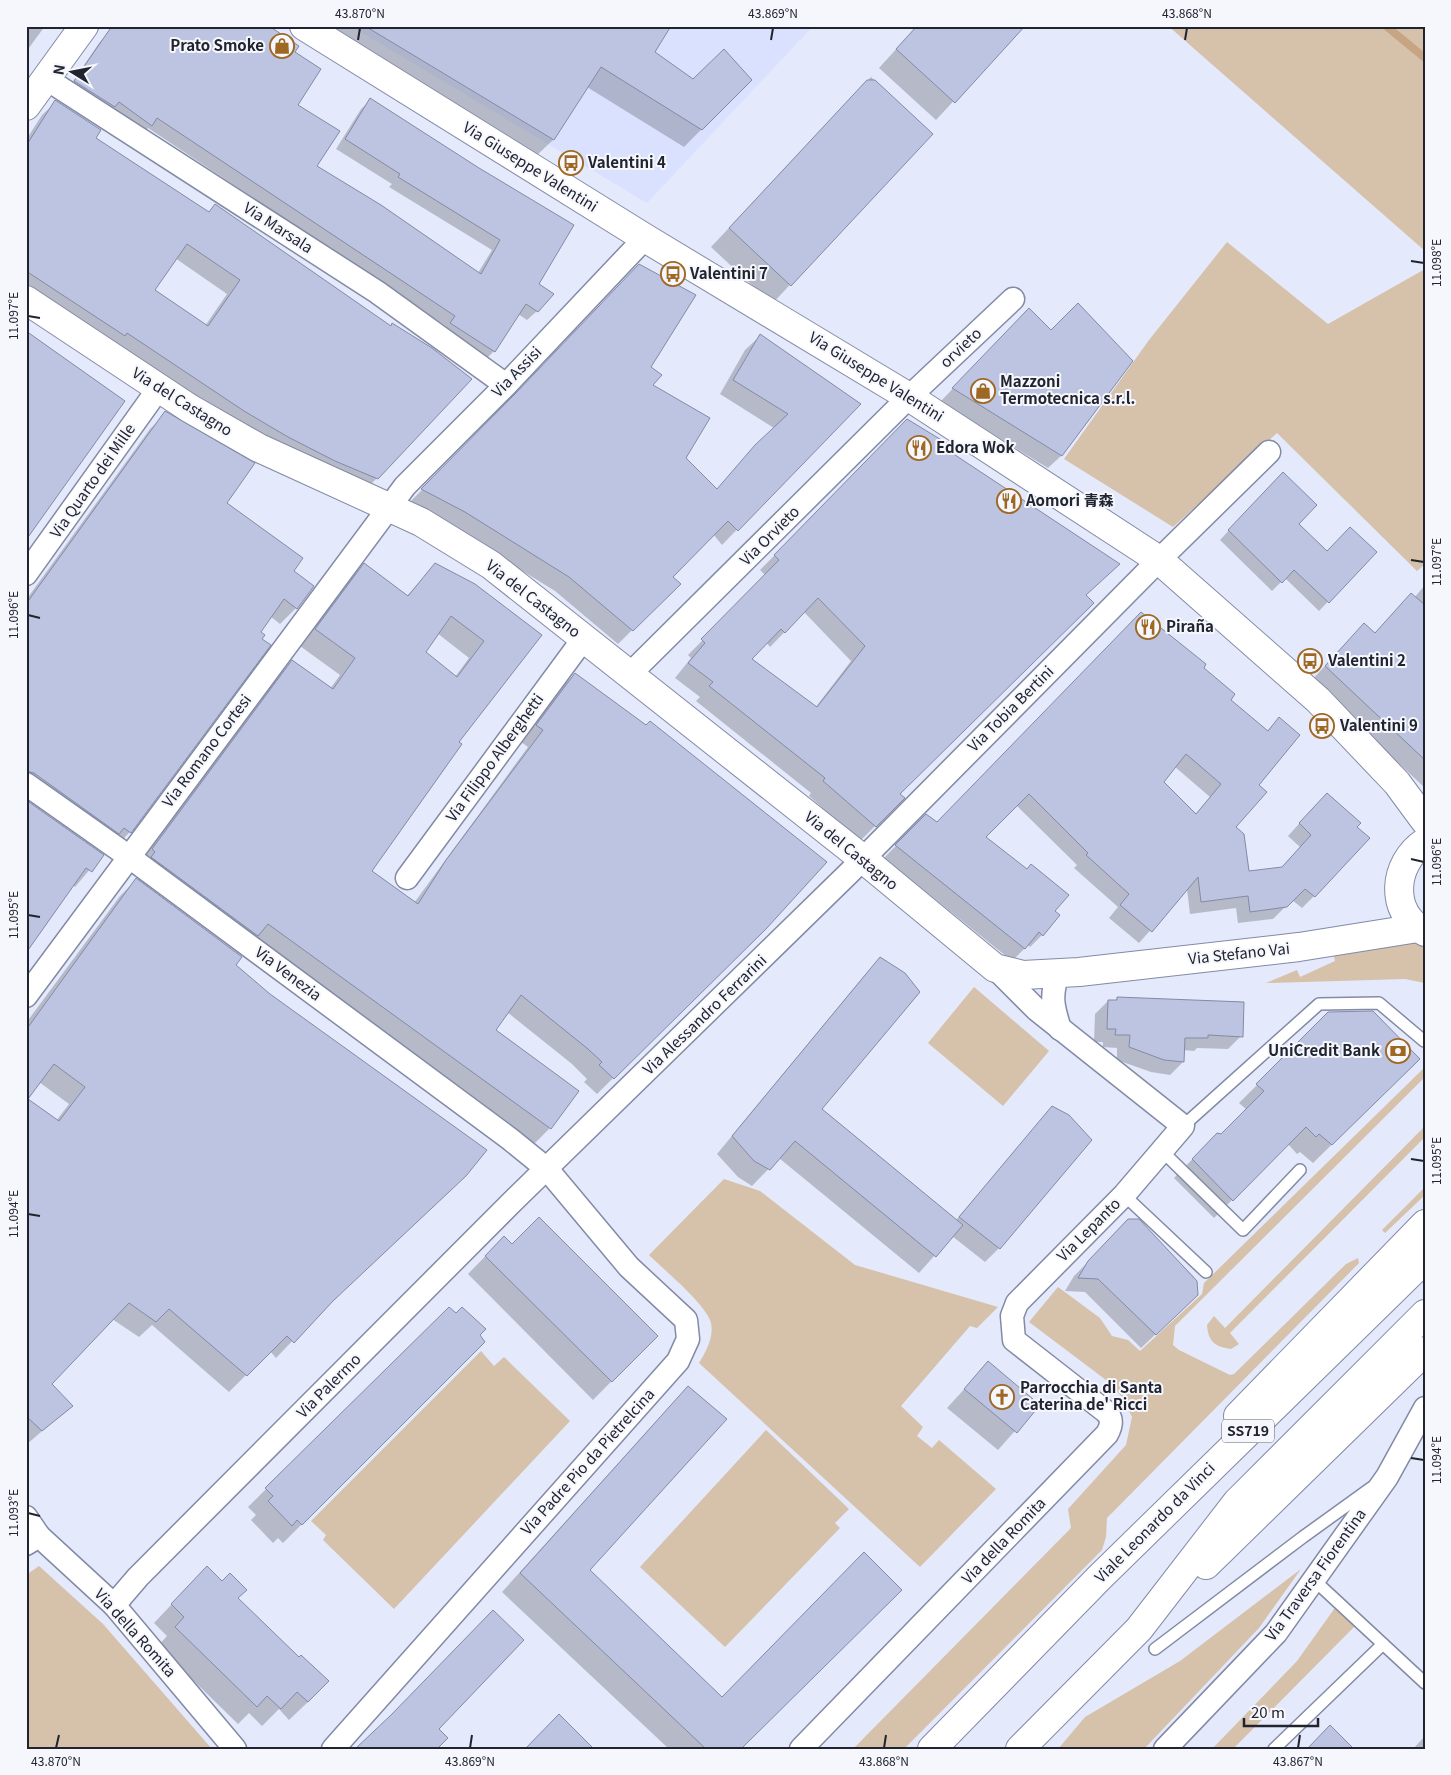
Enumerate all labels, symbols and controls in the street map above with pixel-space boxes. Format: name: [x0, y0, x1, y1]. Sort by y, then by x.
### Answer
text: 43.870°N: [335, 4, 385, 21]
text: 43.869°N: [748, 4, 798, 21]
text: 43.868°N: [1162, 4, 1212, 21]
shop icon: Prato Smoke: [269, 33, 295, 59]
place label: Prato Smoke: [170, 34, 264, 55]
north arrow: [48, 48, 98, 98]
text: N: [47, 63, 69, 76]
street label: Via Giuseppe Valentini: [459, 116, 602, 216]
bus stop icon: Valentini 4: [558, 150, 584, 176]
place label: Valentini 4: [587, 151, 666, 172]
street label: Via Marsala: [240, 196, 318, 257]
text: 11.098°E: [1427, 239, 1444, 287]
bus stop icon: Valentini 7: [660, 261, 686, 287]
place label: Valentini 7: [689, 262, 768, 283]
text: 11.097°E: [4, 292, 21, 340]
street label: orvieto: [935, 322, 985, 372]
street label: Via Giuseppe Valentini: [805, 326, 948, 426]
street label: Via Assisi: [486, 341, 545, 401]
street label: Via del Castagno: [129, 361, 237, 440]
place label: Mazzoni Termotecnica s.r.l.: [1000, 370, 1135, 408]
shop icon: Mazzoni Termotecnica s.r.l.: [970, 378, 996, 404]
street label: Via Quarto dei Mille: [44, 419, 139, 542]
restaurant icon: Edora Wok: [906, 435, 932, 461]
place label: Edora Wok: [936, 436, 1014, 457]
restaurant icon: Aomori 青森: [996, 488, 1022, 514]
place label: Aomori 青森: [1025, 489, 1113, 510]
street label: Via Orvieto: [735, 501, 803, 569]
text: 11.097°E: [1427, 538, 1444, 586]
street label: Via del Castagno: [482, 554, 586, 641]
text: 11.096°E: [4, 591, 21, 639]
restaurant icon: Piraña: [1135, 614, 1161, 640]
place label: Piraña: [1166, 615, 1214, 636]
bus stop icon: Valentini 2: [1297, 648, 1323, 674]
place label: Valentini 2: [1327, 649, 1406, 670]
street label: Via Tobia Bertini: [962, 660, 1058, 756]
street label: Via Romano Cortesi: [156, 689, 255, 811]
street label: Via Filippo Alberghetti: [440, 689, 547, 825]
bus stop icon: Valentini 9: [1309, 713, 1335, 739]
place label: Valentini 9: [1339, 714, 1418, 735]
street label: Via del Castagno: [801, 806, 903, 894]
text: 11.096°E: [1427, 838, 1444, 886]
text: 11.095°E: [4, 891, 21, 939]
street label: Via Stefano Vai: [1187, 937, 1291, 968]
street label: Via Venezia: [251, 941, 326, 1005]
street label: Via Alessandro Ferrarini: [638, 949, 770, 1079]
bank icon: UniCredit Bank: [1385, 1038, 1411, 1064]
place label: UniCredit Bank: [1268, 1039, 1380, 1060]
text: 11.095°E: [1427, 1137, 1444, 1185]
text: 11.094°E: [4, 1190, 21, 1238]
street label: Via Lepanto: [1052, 1193, 1124, 1265]
street label: Via Palermo: [291, 1348, 365, 1422]
place label: Parrocchia di Santa Caterina de' Ricci: [1020, 1376, 1162, 1414]
street label: Via Padre Pio da Pietrelcina: [515, 1383, 658, 1539]
church icon: Parrocchia di Santa Caterina de' Ricci: [989, 1384, 1015, 1410]
road number: SS719: [1222, 1420, 1274, 1442]
text: 11.094°E: [1427, 1436, 1444, 1484]
street label: Viale Leonardo da Vinci: [1089, 1457, 1219, 1587]
text: 11.093°E: [4, 1489, 21, 1537]
street label: Via della Romita: [956, 1492, 1050, 1588]
street label: Via Traversa Fiorentina: [1260, 1504, 1370, 1645]
street label: Via della Romita: [91, 1583, 182, 1681]
scale bar: [1244, 1695, 1317, 1727]
text: 20 m: [1251, 1701, 1285, 1722]
text: 43.870°N: [31, 1752, 81, 1769]
text: 43.869°N: [445, 1752, 495, 1769]
text: 43.868°N: [859, 1752, 909, 1769]
text: 43.867°N: [1273, 1752, 1323, 1769]

